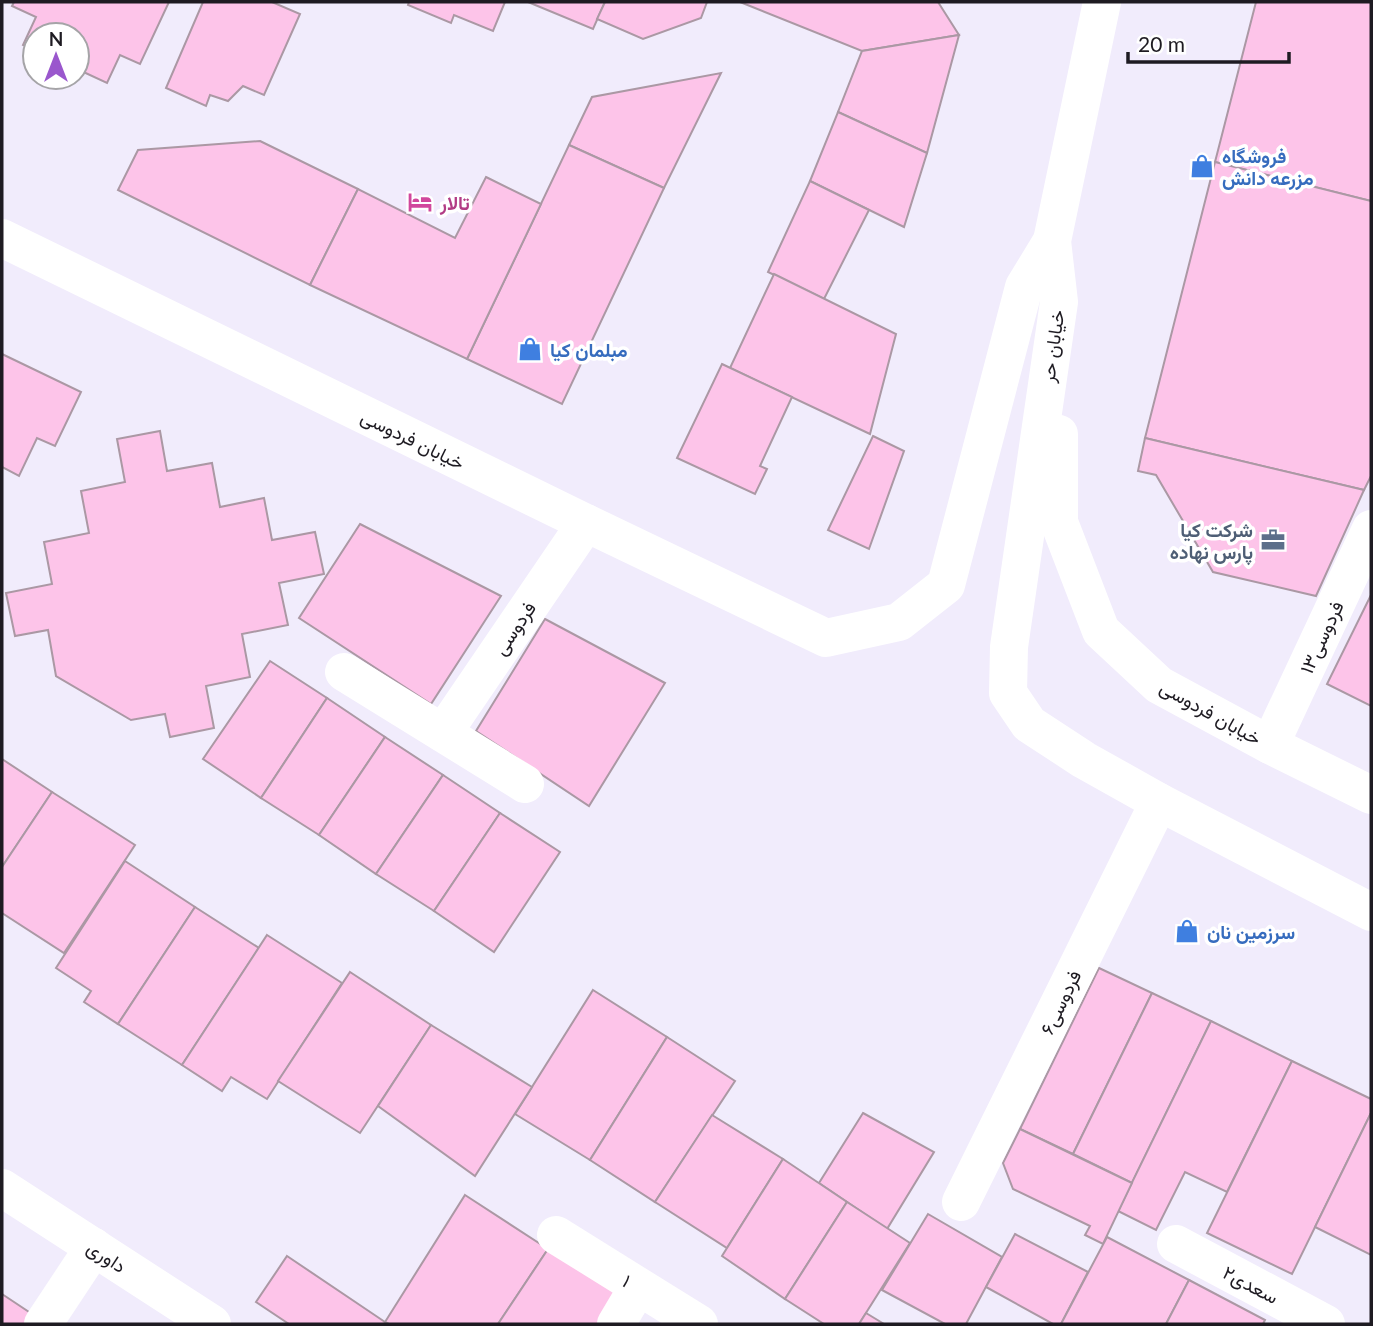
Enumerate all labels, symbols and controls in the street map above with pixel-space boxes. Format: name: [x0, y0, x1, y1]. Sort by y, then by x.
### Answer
north arrow: [21, 21, 91, 91]
scale bar: [1128, 21, 1289, 65]
text: N: [49, 27, 63, 50]
text: 20 m: [1138, 31, 1185, 56]
place label: فروشگاه مزرعه دانش: [1222, 144, 1313, 191]
shop icon: فروشگاه مزرعه دانش: [1188, 152, 1216, 180]
hotel icon: تالار: [406, 188, 434, 216]
place label: تالار: [439, 191, 470, 216]
street label: خیابان حر: [1035, 308, 1069, 385]
shop icon: مبلمان کیا: [516, 335, 544, 363]
place label: مبلمان کیا: [550, 338, 628, 362]
street label: خیابان فردوسی: [357, 404, 469, 475]
place label: شرکت کیا پارس نهاده: [1170, 518, 1253, 566]
office icon: شرکت کیا پارس نهاده: [1259, 526, 1287, 554]
street label: فردوسی: [488, 597, 541, 660]
street label: فردوسی۱۳: [1294, 597, 1349, 677]
street label: خیابان فردوسی: [1156, 675, 1266, 750]
shop icon: سرزمین نان: [1173, 917, 1201, 945]
place label: سرزمین نان: [1207, 920, 1295, 945]
street label: فردوسی۶: [1035, 966, 1086, 1038]
street label: داوری: [83, 1235, 131, 1278]
street label: سعدی۲: [1219, 1260, 1283, 1309]
street label: ۱: [619, 1269, 635, 1291]

